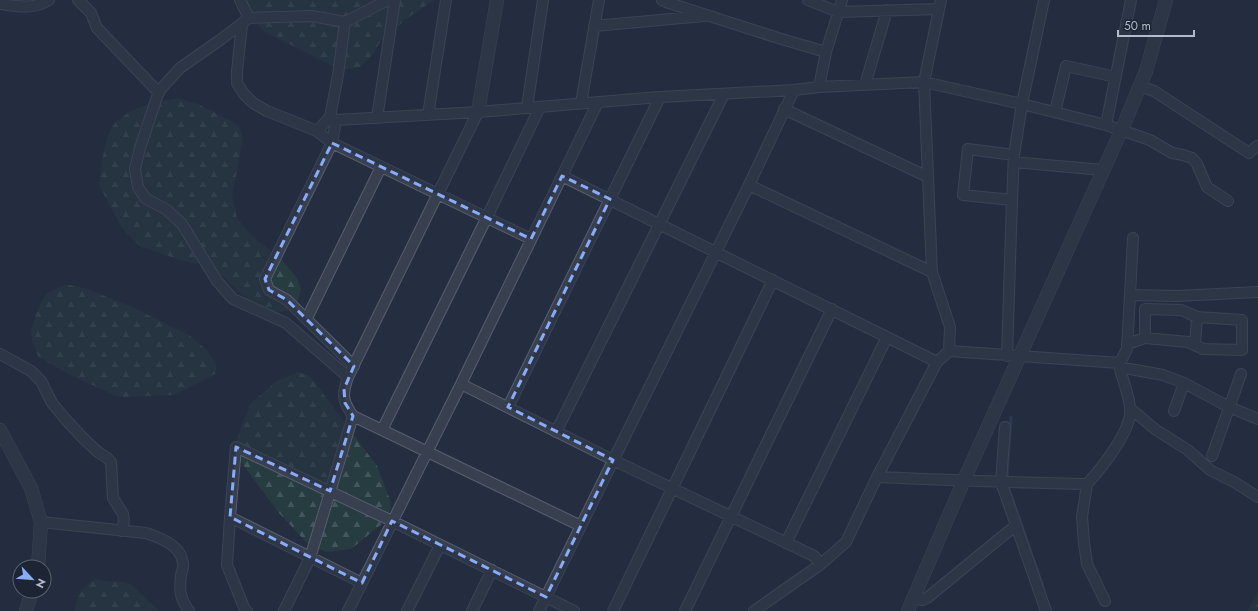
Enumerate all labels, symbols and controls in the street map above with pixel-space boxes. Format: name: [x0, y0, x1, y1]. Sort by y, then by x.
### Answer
scale bar: [1118, 12, 1194, 38]
text: 50 m: [1124, 17, 1151, 35]
north arrow: [12, 559, 52, 599]
text: N: [32, 576, 50, 591]

